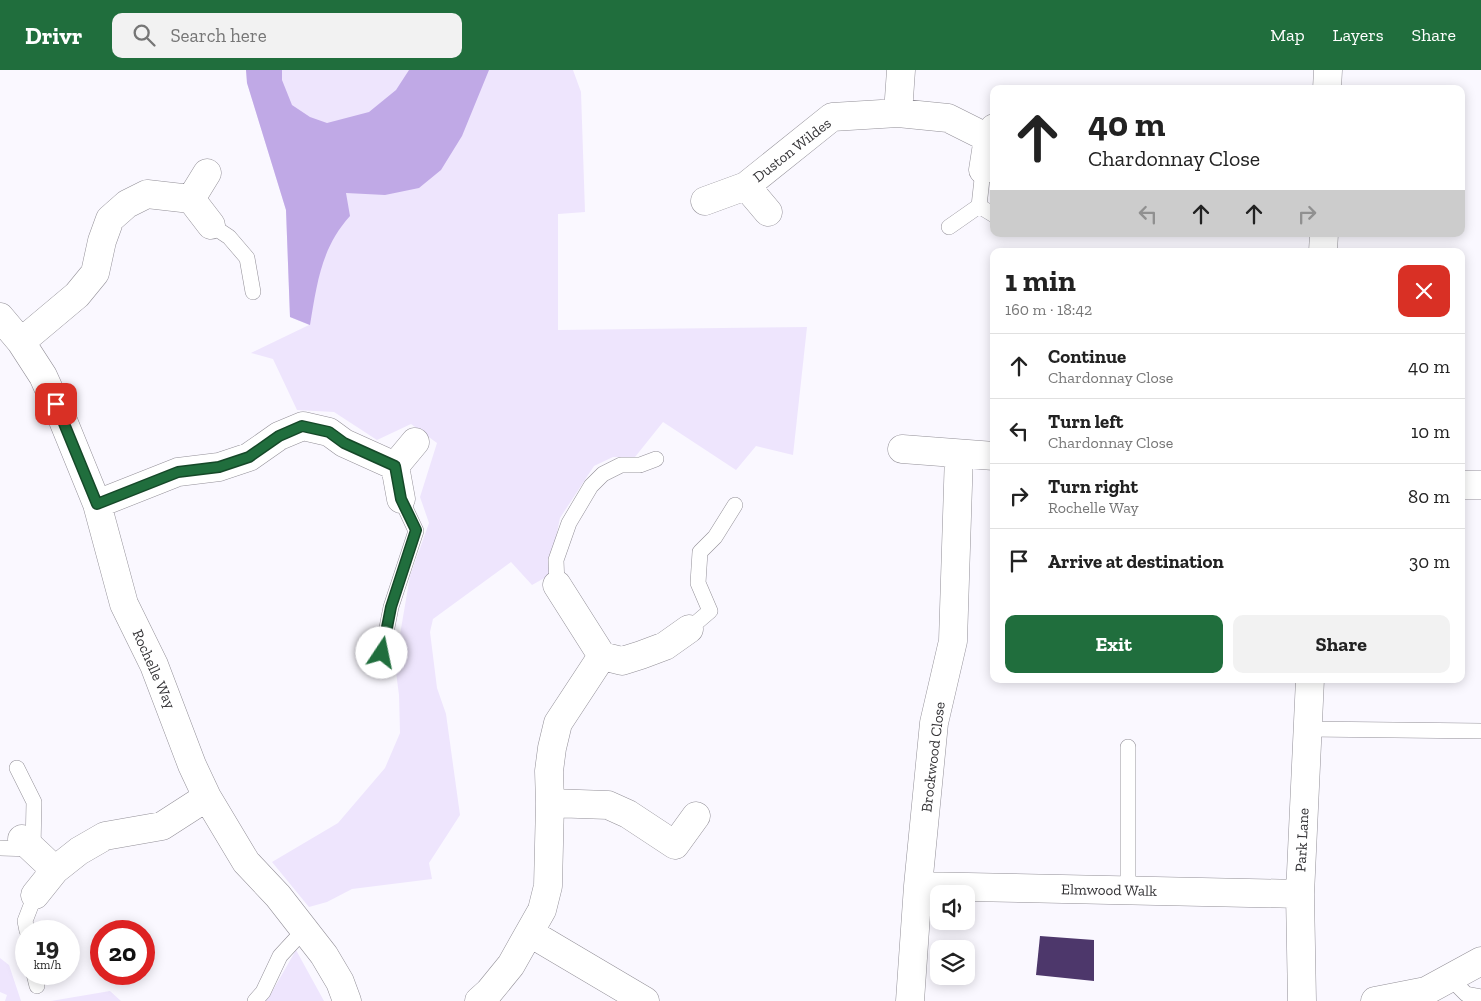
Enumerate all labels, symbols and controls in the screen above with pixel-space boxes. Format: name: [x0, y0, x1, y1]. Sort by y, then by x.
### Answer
search box: [112, 13, 462, 58]
text: Drivr: [25, 21, 82, 50]
icon: search: [130, 21, 158, 49]
text: Search here: [170, 24, 267, 47]
text: Map: [1270, 24, 1305, 46]
text: Layers: [1333, 24, 1384, 46]
text: Share: [1412, 24, 1456, 46]
text: 40 m: [1088, 103, 1165, 145]
icon: ahead: [1005, 105, 1070, 170]
street label: Duston Wildes: [749, 114, 835, 186]
text: Chardonnay Close: [1088, 145, 1260, 172]
icon: left: [1134, 200, 1162, 228]
icon: ahead: [1187, 200, 1215, 228]
icon: ahead: [1240, 200, 1268, 228]
icon: right: [1293, 200, 1321, 228]
text: 1 min: [1005, 263, 1076, 299]
button: close: [1398, 265, 1450, 317]
text: 160 m · 18:42: [1005, 300, 1092, 319]
text: Continue: [1048, 345, 1126, 368]
icon: ahead: [1005, 352, 1033, 380]
text: 40 m: [1408, 355, 1450, 378]
text: Chardonnay Close: [1048, 368, 1173, 387]
pin: [35, 383, 77, 425]
icon: arrive: [42, 390, 70, 418]
text: Turn left: [1048, 410, 1123, 433]
icon: left: [1005, 417, 1033, 445]
text: 10 m: [1411, 420, 1450, 443]
text: Chardonnay Close: [1048, 433, 1173, 452]
text: Turn right: [1048, 475, 1138, 498]
icon: right: [1005, 482, 1033, 510]
text: 80 m: [1408, 485, 1450, 508]
text: Rochelle Way: [1048, 498, 1139, 517]
icon: arrive: [1005, 547, 1033, 575]
text: Arrive at destination: [1048, 550, 1224, 573]
text: 30 m: [1409, 550, 1450, 573]
button: Exit: [1005, 615, 1223, 673]
button: Share: [1233, 615, 1450, 673]
street label: Rochelle Way: [128, 626, 180, 712]
position arrow: [355, 626, 407, 678]
street label: Brockwood Close: [917, 701, 949, 813]
street label: Park Lane: [1291, 807, 1313, 873]
street label: Elmwood Walk: [1061, 880, 1157, 900]
map controls: [930, 885, 975, 985]
button: sound: [930, 885, 975, 930]
speed limit sign: 20: [90, 920, 155, 985]
text: 19: [36, 931, 59, 961]
button: layers: [930, 940, 975, 985]
text: km/h: [34, 958, 61, 972]

